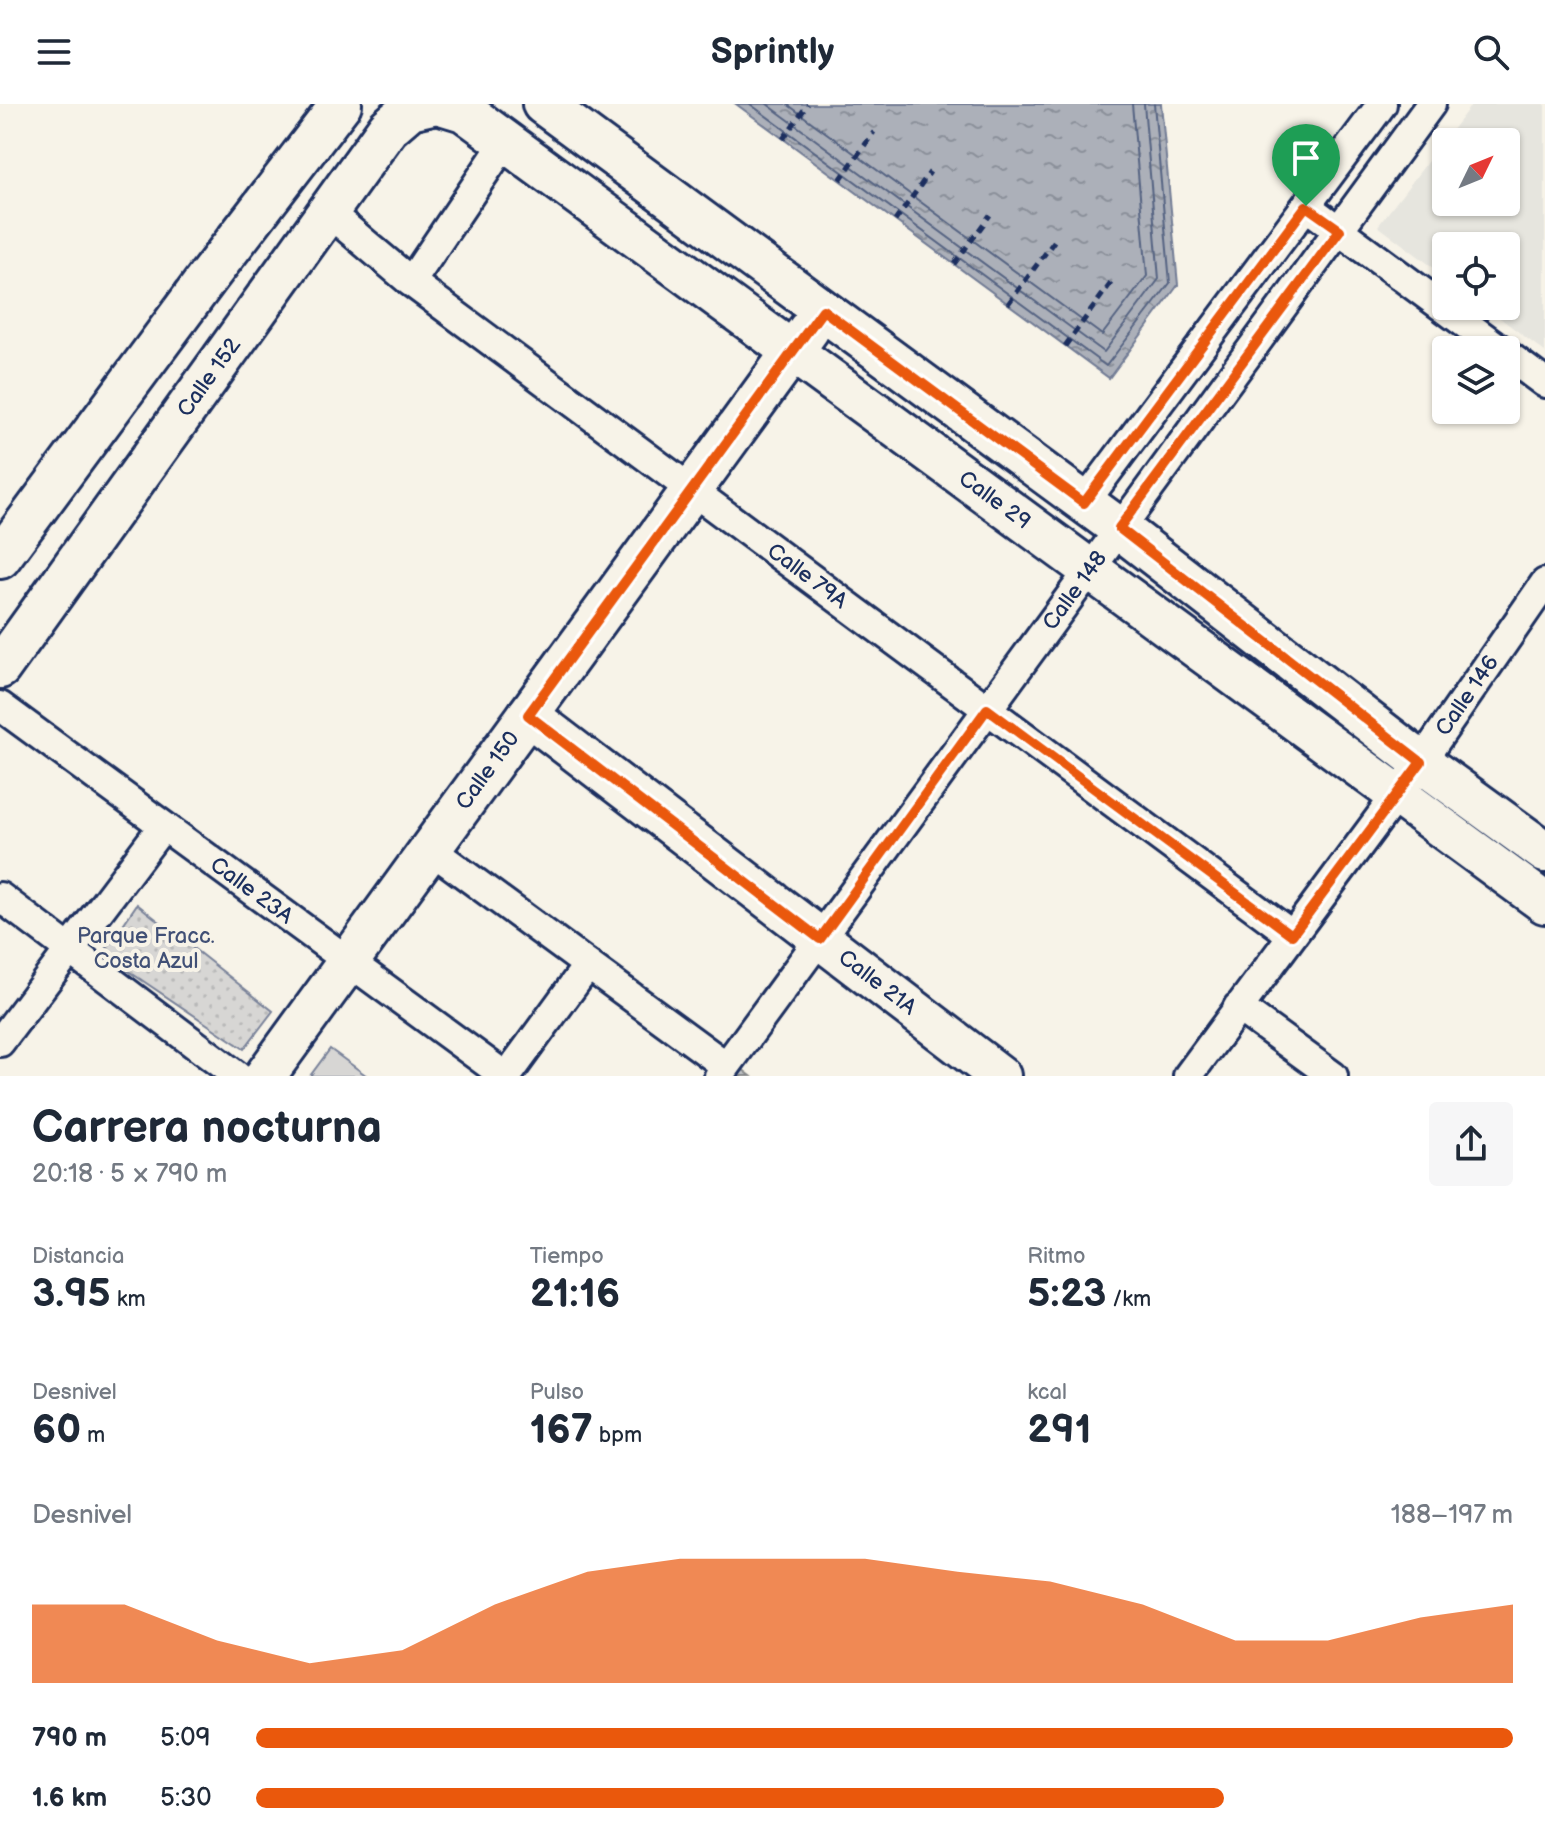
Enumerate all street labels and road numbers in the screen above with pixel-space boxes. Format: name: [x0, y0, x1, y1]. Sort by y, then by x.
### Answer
street label: Calle 152: [171, 332, 246, 422]
street label: Calle 29: [954, 465, 1036, 535]
street label: Calle 79A: [762, 537, 853, 615]
street label: Calle 148: [1037, 545, 1113, 635]
street label: Calle 146: [1430, 650, 1504, 741]
street label: Calle 150: [450, 726, 525, 815]
street label: Calle 23A: [205, 851, 299, 930]
street label: Calle 21A: [833, 944, 922, 1021]

